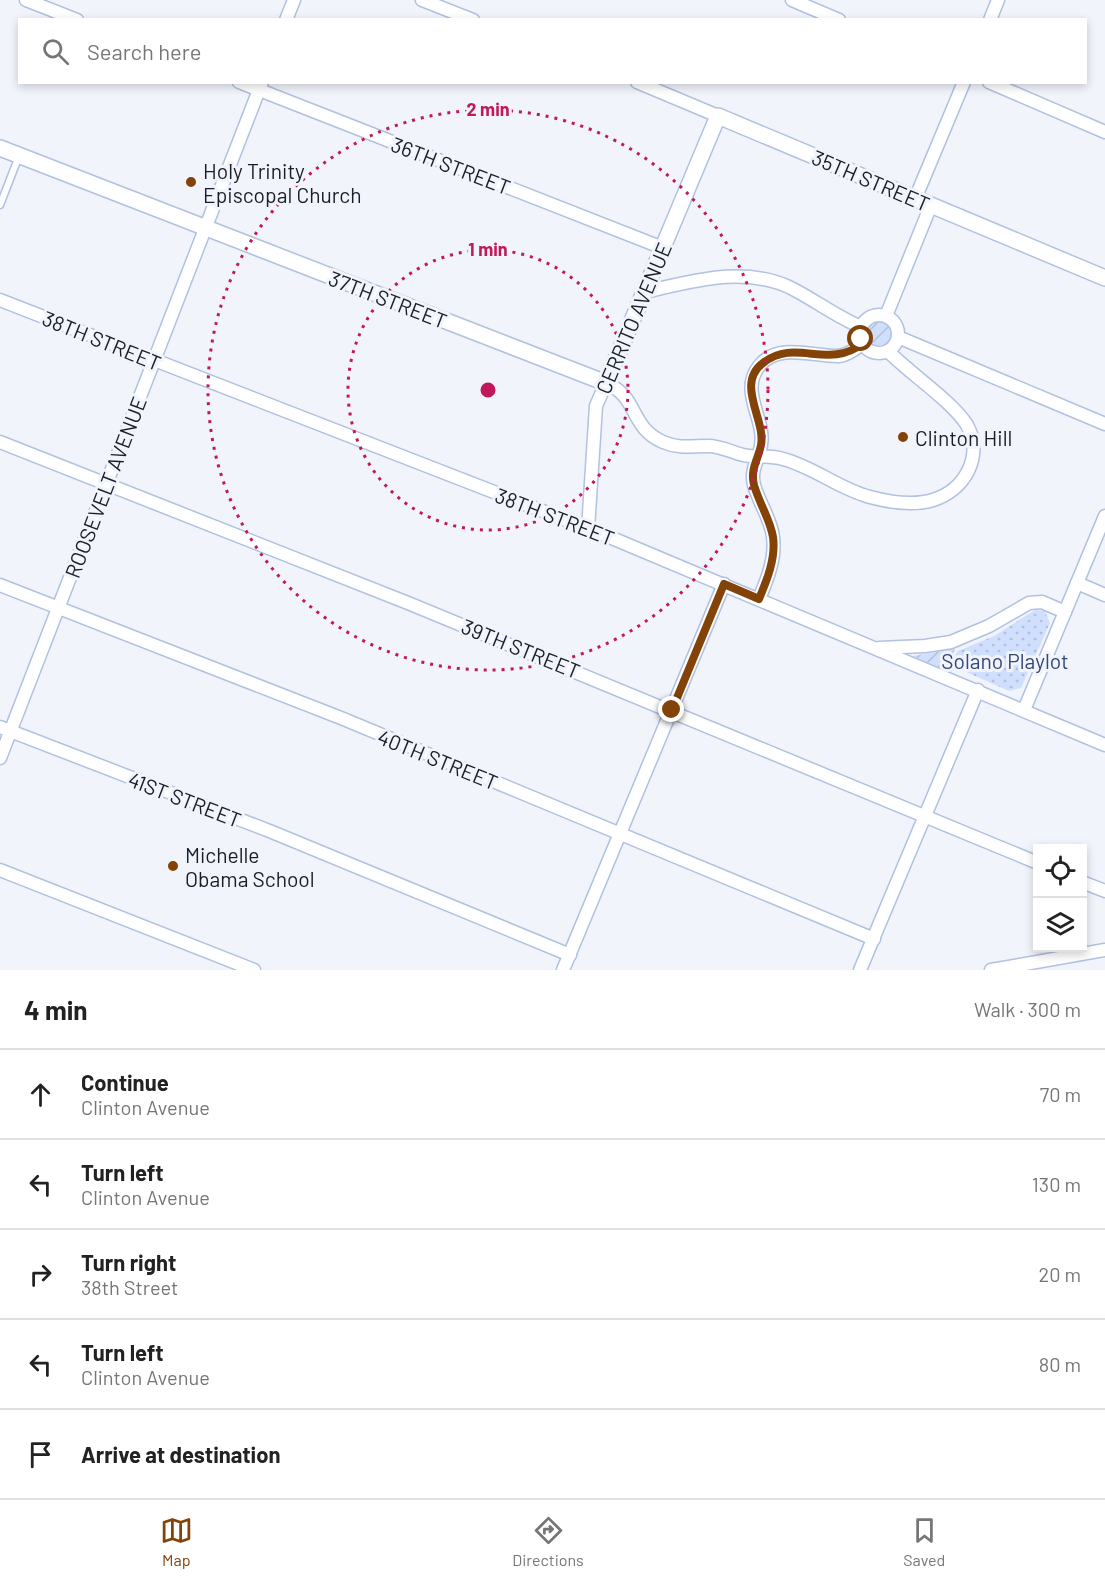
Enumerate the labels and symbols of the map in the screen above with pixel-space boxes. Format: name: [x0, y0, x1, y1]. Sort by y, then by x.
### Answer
text: 2 min: [466, 98, 510, 120]
street label: 36TH STREET: [388, 131, 514, 199]
street label: 35TH STREET: [808, 144, 934, 216]
place label: Holy Trinity Episcopal Church: [203, 158, 362, 207]
marker: Holy Trinity Episcopal Church: [184, 175, 198, 189]
text: 1 min: [468, 238, 508, 260]
street label: CERRITO AVENUE: [590, 239, 676, 397]
street label: 37TH STREET: [325, 265, 451, 333]
street label: 38TH STREET: [39, 305, 165, 375]
route start: [847, 325, 873, 351]
centre of rings: [478, 380, 498, 400]
street label: ROOSEVELT AVENUE: [59, 393, 151, 581]
place label: Clinton Hill: [915, 425, 1012, 450]
marker: Clinton Hill: [896, 430, 910, 444]
street label: 38TH STREET: [492, 482, 618, 550]
street label: 39TH STREET: [458, 613, 584, 683]
park label: Solano Playlot: [941, 648, 1069, 673]
route end: [658, 696, 684, 722]
street label: 40TH STREET: [374, 724, 502, 794]
street label: 41ST STREET: [125, 766, 245, 832]
place label: Michelle Obama School: [185, 842, 315, 891]
marker: Michelle Obama School: [166, 859, 180, 873]

